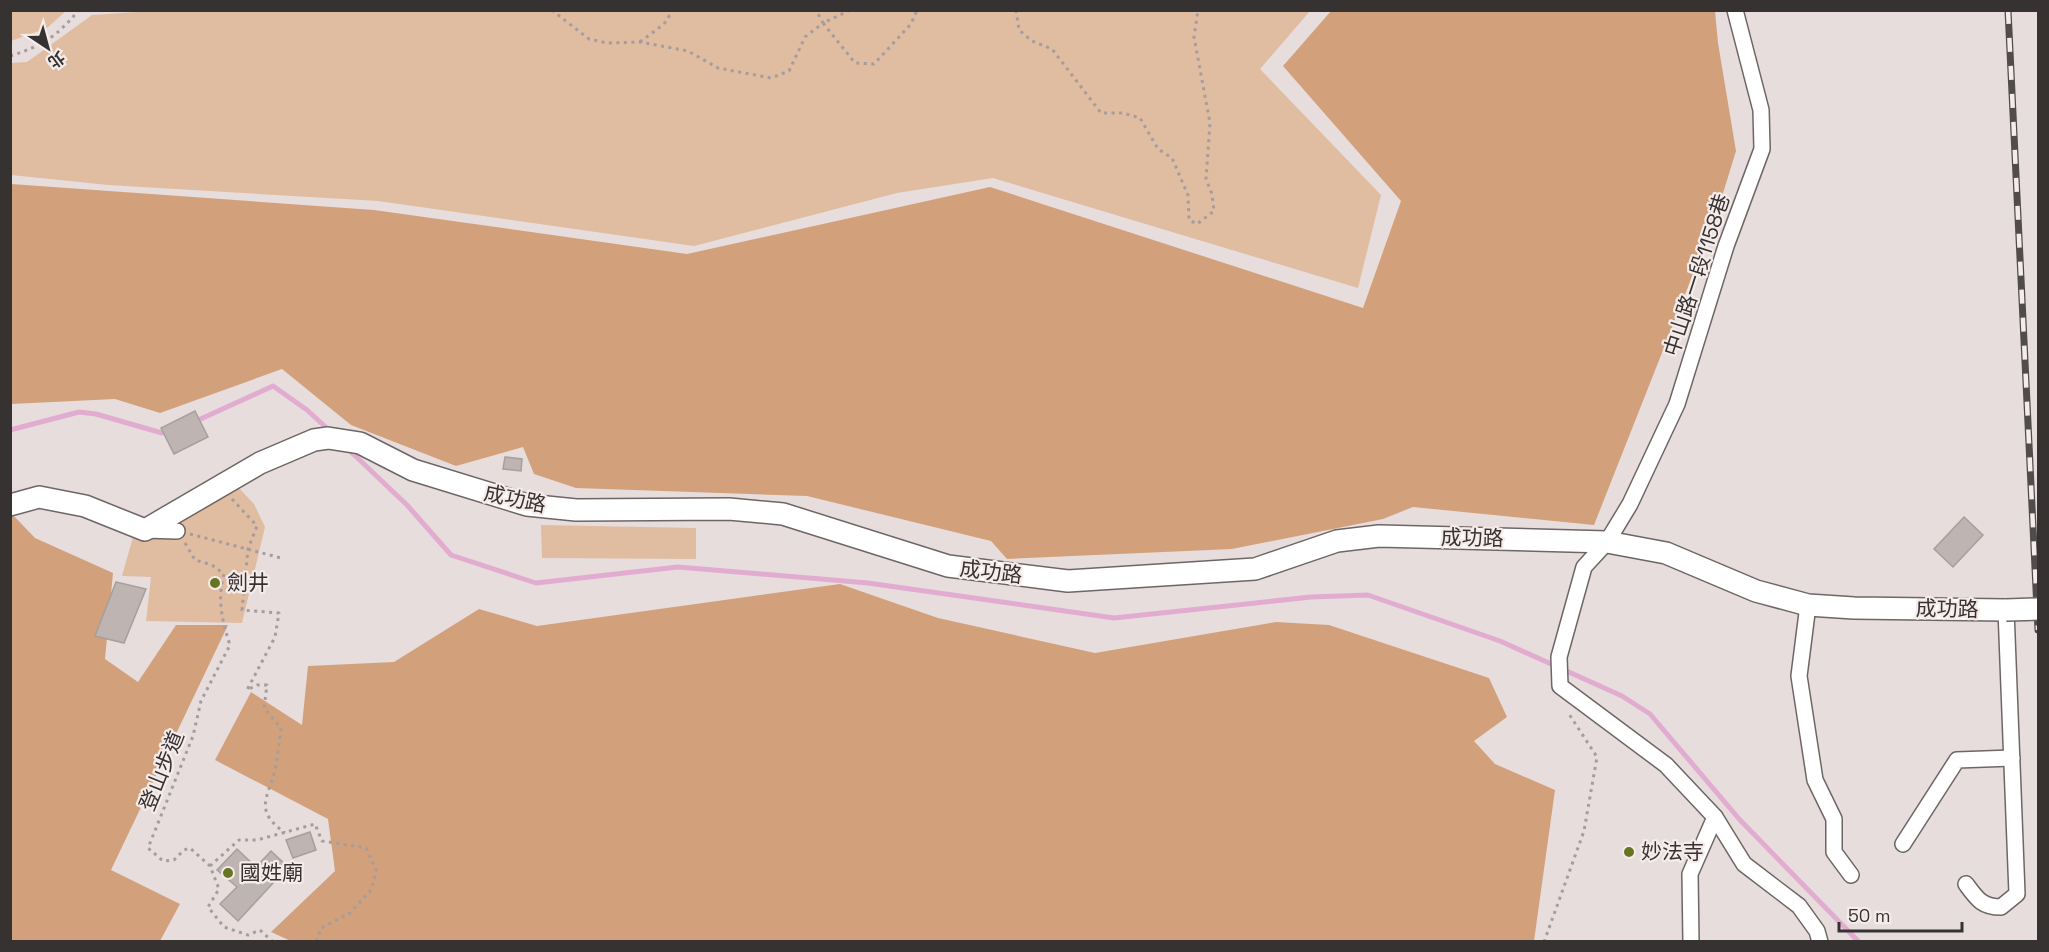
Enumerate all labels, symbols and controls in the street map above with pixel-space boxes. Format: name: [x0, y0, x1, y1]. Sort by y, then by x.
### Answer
north arrow: [18, 18, 78, 78]
text: 北: [44, 47, 69, 73]
street label: 中山路一段1158巷: [1658, 190, 1736, 359]
street label: 成功路: [481, 479, 549, 518]
street label: 成功路: [1440, 523, 1504, 552]
street label: 成功路: [958, 554, 1024, 589]
place label: 劍井: [227, 569, 269, 596]
marker: 劍井: [208, 576, 222, 590]
street label: 成功路: [1915, 594, 1979, 623]
street label: 登山步道: [133, 727, 190, 815]
place label: 妙法寺: [1641, 838, 1704, 865]
marker: 妙法寺: [1622, 845, 1636, 859]
place label: 國姓廟: [240, 859, 303, 886]
marker: 國姓廟: [221, 866, 235, 880]
scale bar: [1839, 895, 1962, 933]
text: 50 m: [1848, 904, 1890, 927]

